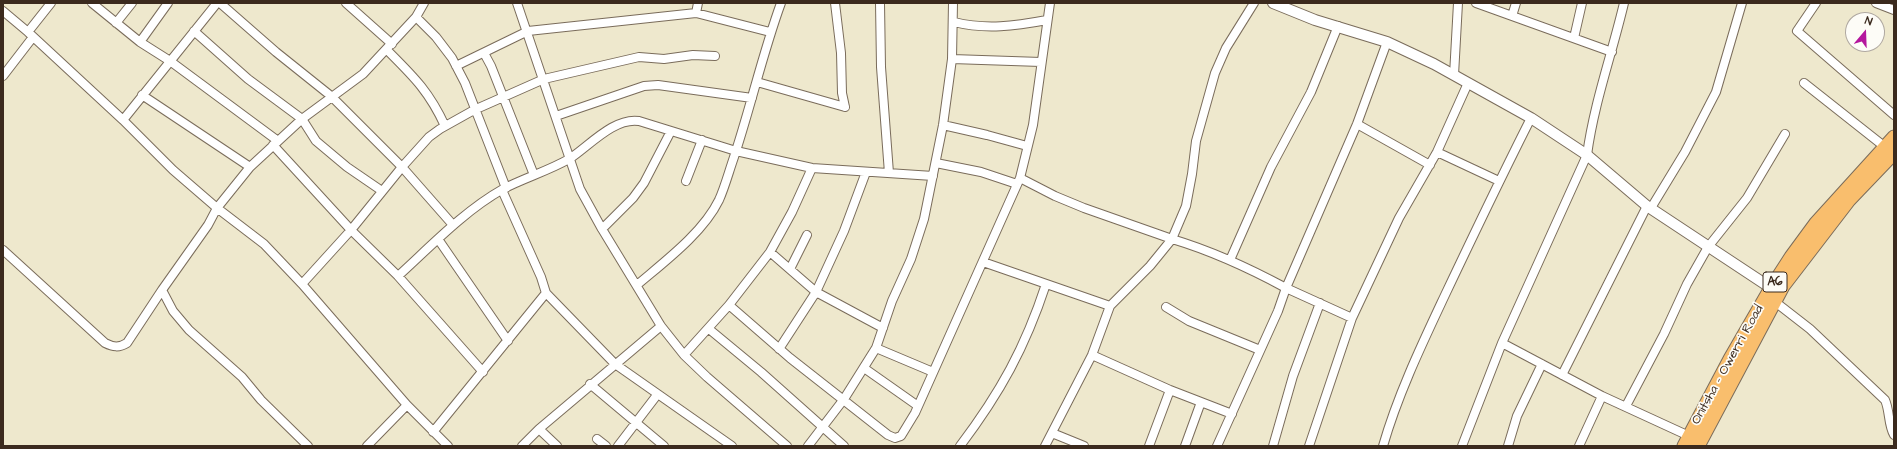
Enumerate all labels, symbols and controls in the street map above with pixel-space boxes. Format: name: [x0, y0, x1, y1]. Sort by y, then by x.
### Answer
north arrow: [1845, 12, 1885, 52]
text: N: [1863, 13, 1874, 29]
road number: A6: [1763, 272, 1787, 292]
street label: Onitsha - Owerri Road: [1689, 303, 1767, 427]

